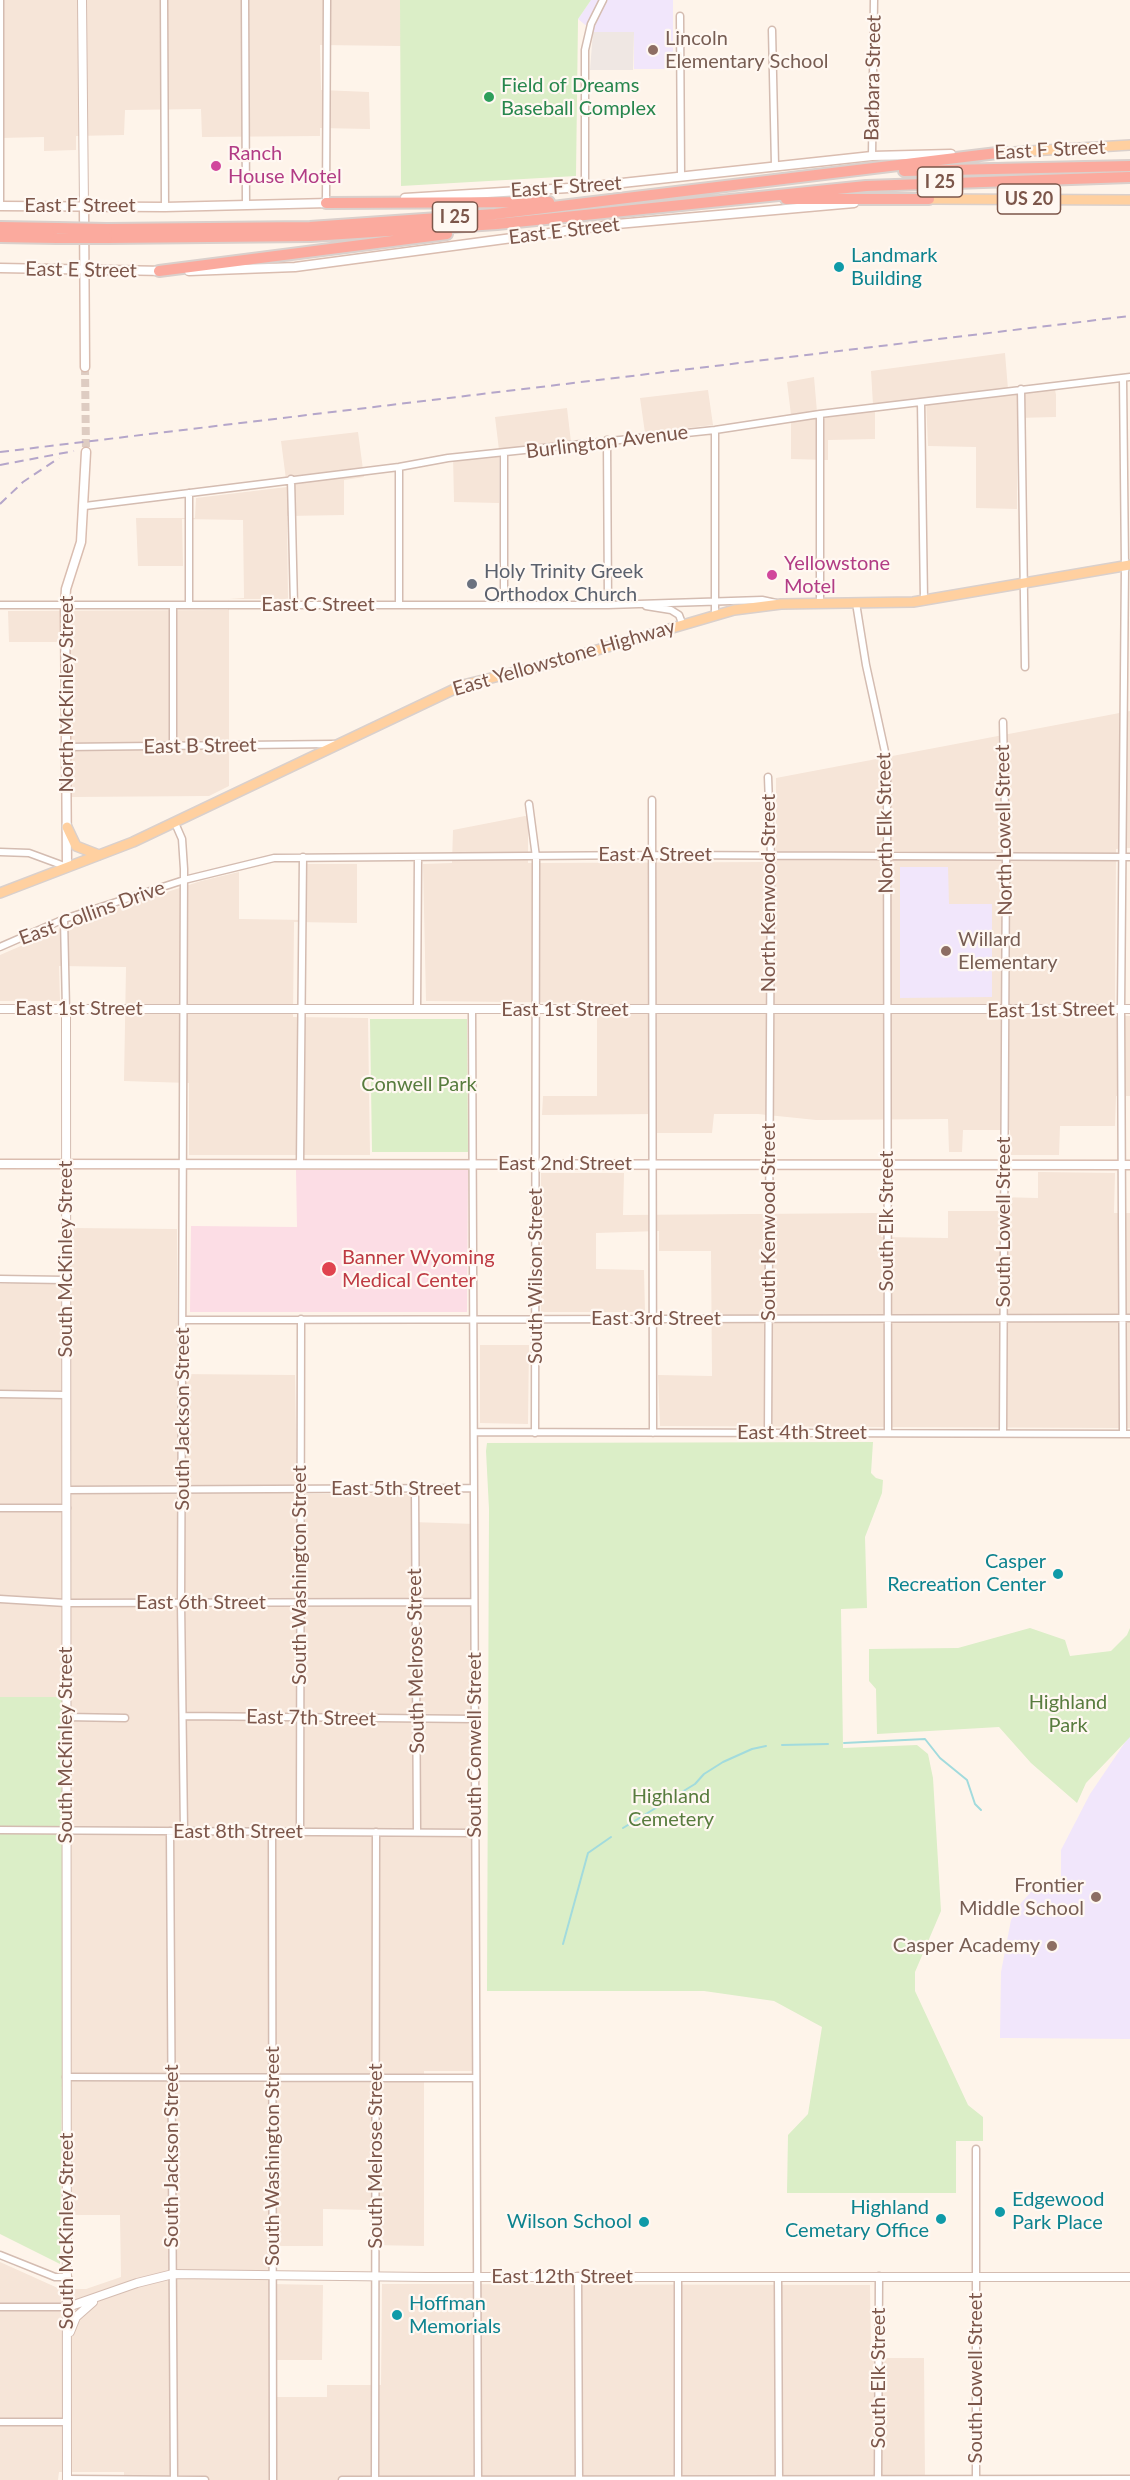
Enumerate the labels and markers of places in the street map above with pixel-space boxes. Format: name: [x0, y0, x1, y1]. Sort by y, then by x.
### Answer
place label: Lincoln Elementary School: [665, 27, 828, 74]
marker: Lincoln Elementary School: [646, 43, 660, 57]
place label: Field of Dreams Baseball Complex: [501, 74, 656, 121]
marker: Field of Dreams Baseball Complex: [482, 90, 496, 104]
place label: Ranch House Motel: [228, 142, 342, 189]
marker: Ranch House Motel: [209, 159, 223, 173]
place label: Landmark Building: [851, 244, 937, 291]
marker: Landmark Building: [832, 260, 846, 274]
place label: Yellowstone Motel: [784, 552, 890, 599]
place label: Holy Trinity Greek Orthodox Church: [484, 560, 643, 607]
marker: Yellowstone Motel: [765, 568, 779, 582]
marker: Holy Trinity Greek Orthodox Church: [465, 577, 479, 591]
place label: Willard Elementary: [958, 928, 1057, 975]
marker: Willard Elementary: [939, 944, 953, 958]
place label: Banner Wyoming Medical Center: [342, 1246, 495, 1293]
marker: Banner Wyoming Medical Center: [320, 1260, 338, 1278]
place label: Casper Recreation Center: [887, 1550, 1046, 1597]
marker: Casper Recreation Center: [1051, 1567, 1065, 1581]
place label: Frontier Middle School: [959, 1874, 1084, 1921]
marker: Frontier Middle School: [1089, 1890, 1103, 1904]
place label: Casper Academy: [893, 1934, 1040, 1958]
marker: Casper Academy: [1045, 1939, 1059, 1953]
place label: Edgewood Park Place: [1012, 2188, 1104, 2235]
place label: Highland Cemetary Office: [785, 2196, 929, 2243]
marker: Edgewood Park Place: [993, 2205, 1007, 2219]
place label: Wilson School: [507, 2210, 632, 2234]
marker: Highland Cemetary Office: [934, 2212, 948, 2226]
marker: Wilson School: [637, 2215, 651, 2229]
place label: Hoffman Memorials: [409, 2292, 501, 2339]
marker: Hoffman Memorials: [390, 2308, 404, 2322]

